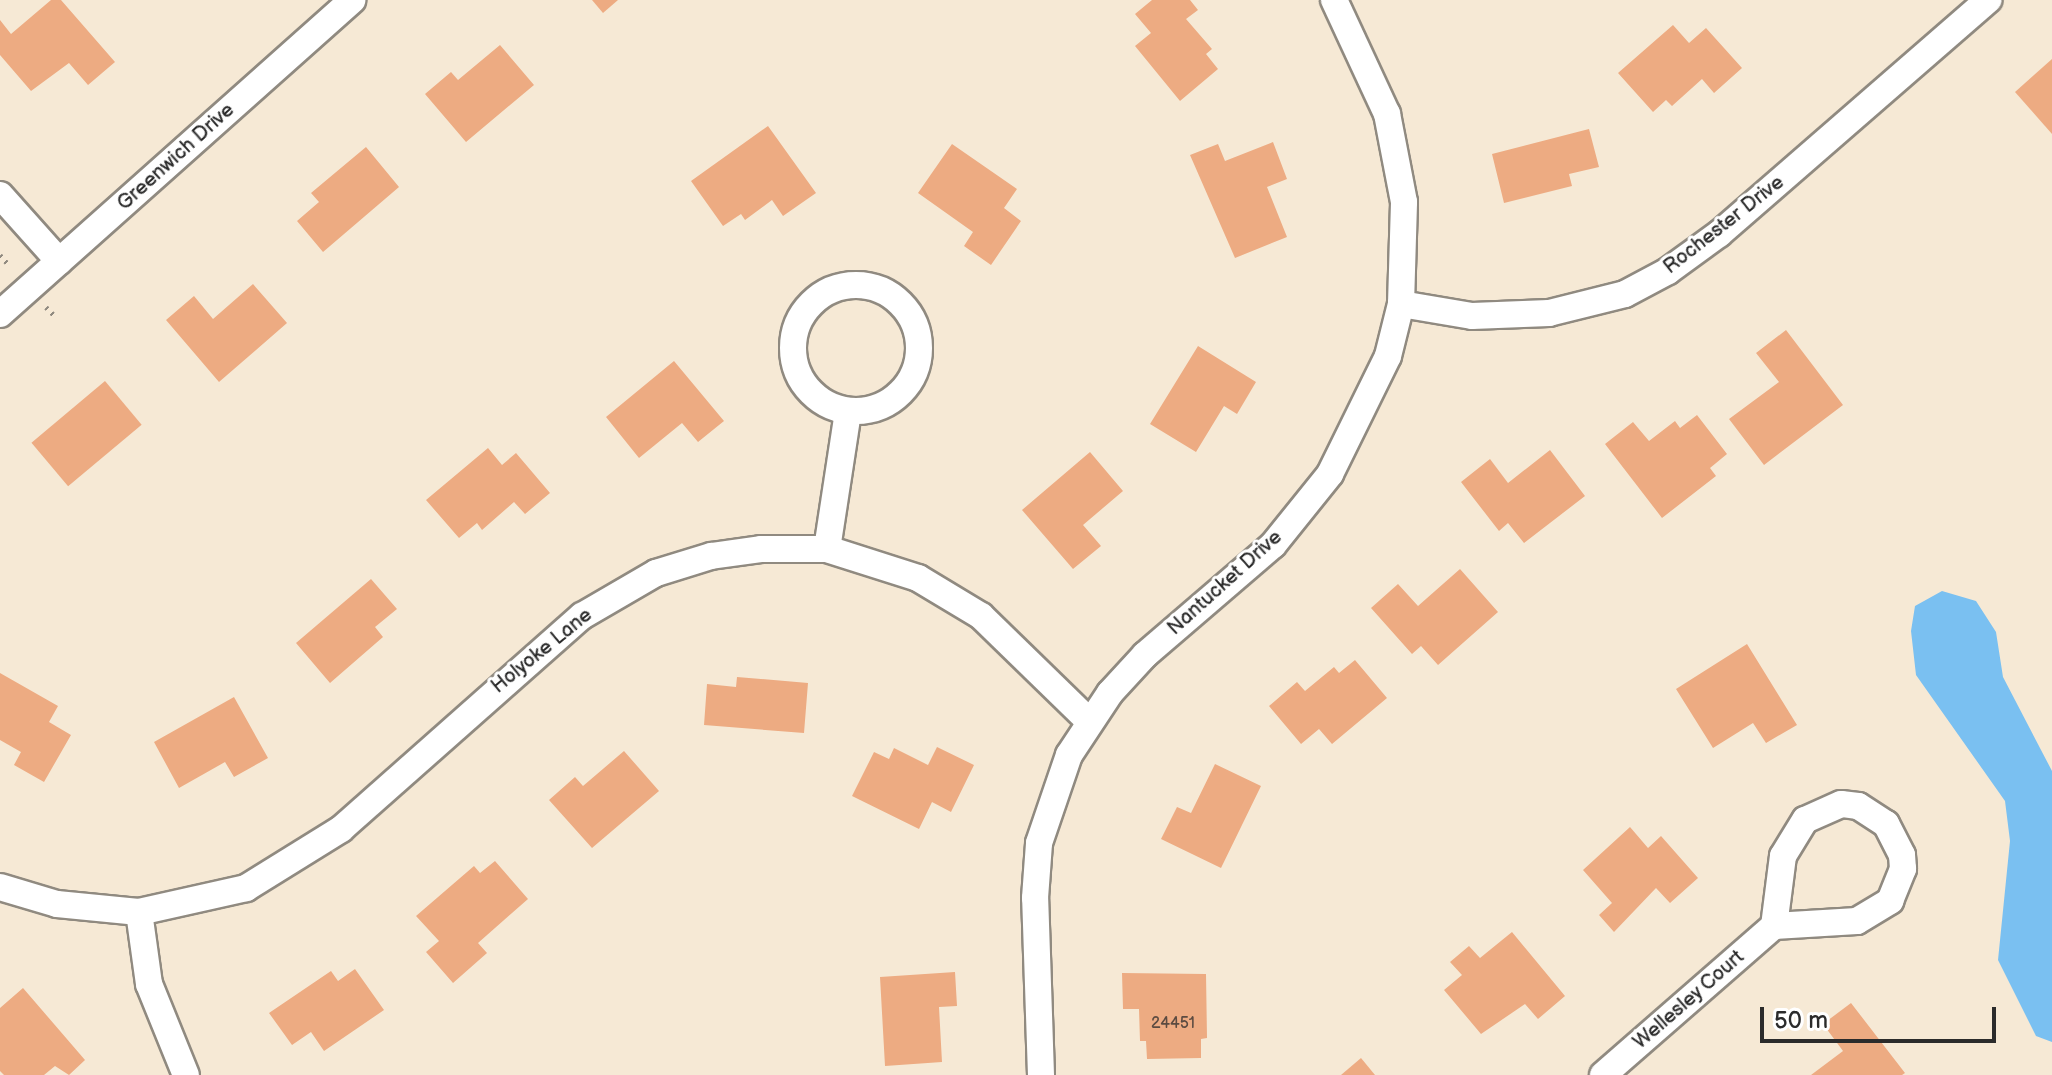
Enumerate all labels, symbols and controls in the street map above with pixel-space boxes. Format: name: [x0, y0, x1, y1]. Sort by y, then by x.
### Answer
street label: Greenwich Drive: [113, 98, 239, 216]
street label: Rochester Drive: [1659, 171, 1789, 279]
street label: Nantucket Drive: [1163, 525, 1287, 641]
street label: Holyoke Lane: [487, 603, 597, 699]
street label: Wellesley Court: [1628, 945, 1750, 1055]
scale bar: [1764, 991, 2000, 1041]
text: 50 m: [1774, 1006, 1828, 1035]
house number: 24451: [1151, 1014, 1195, 1034]

